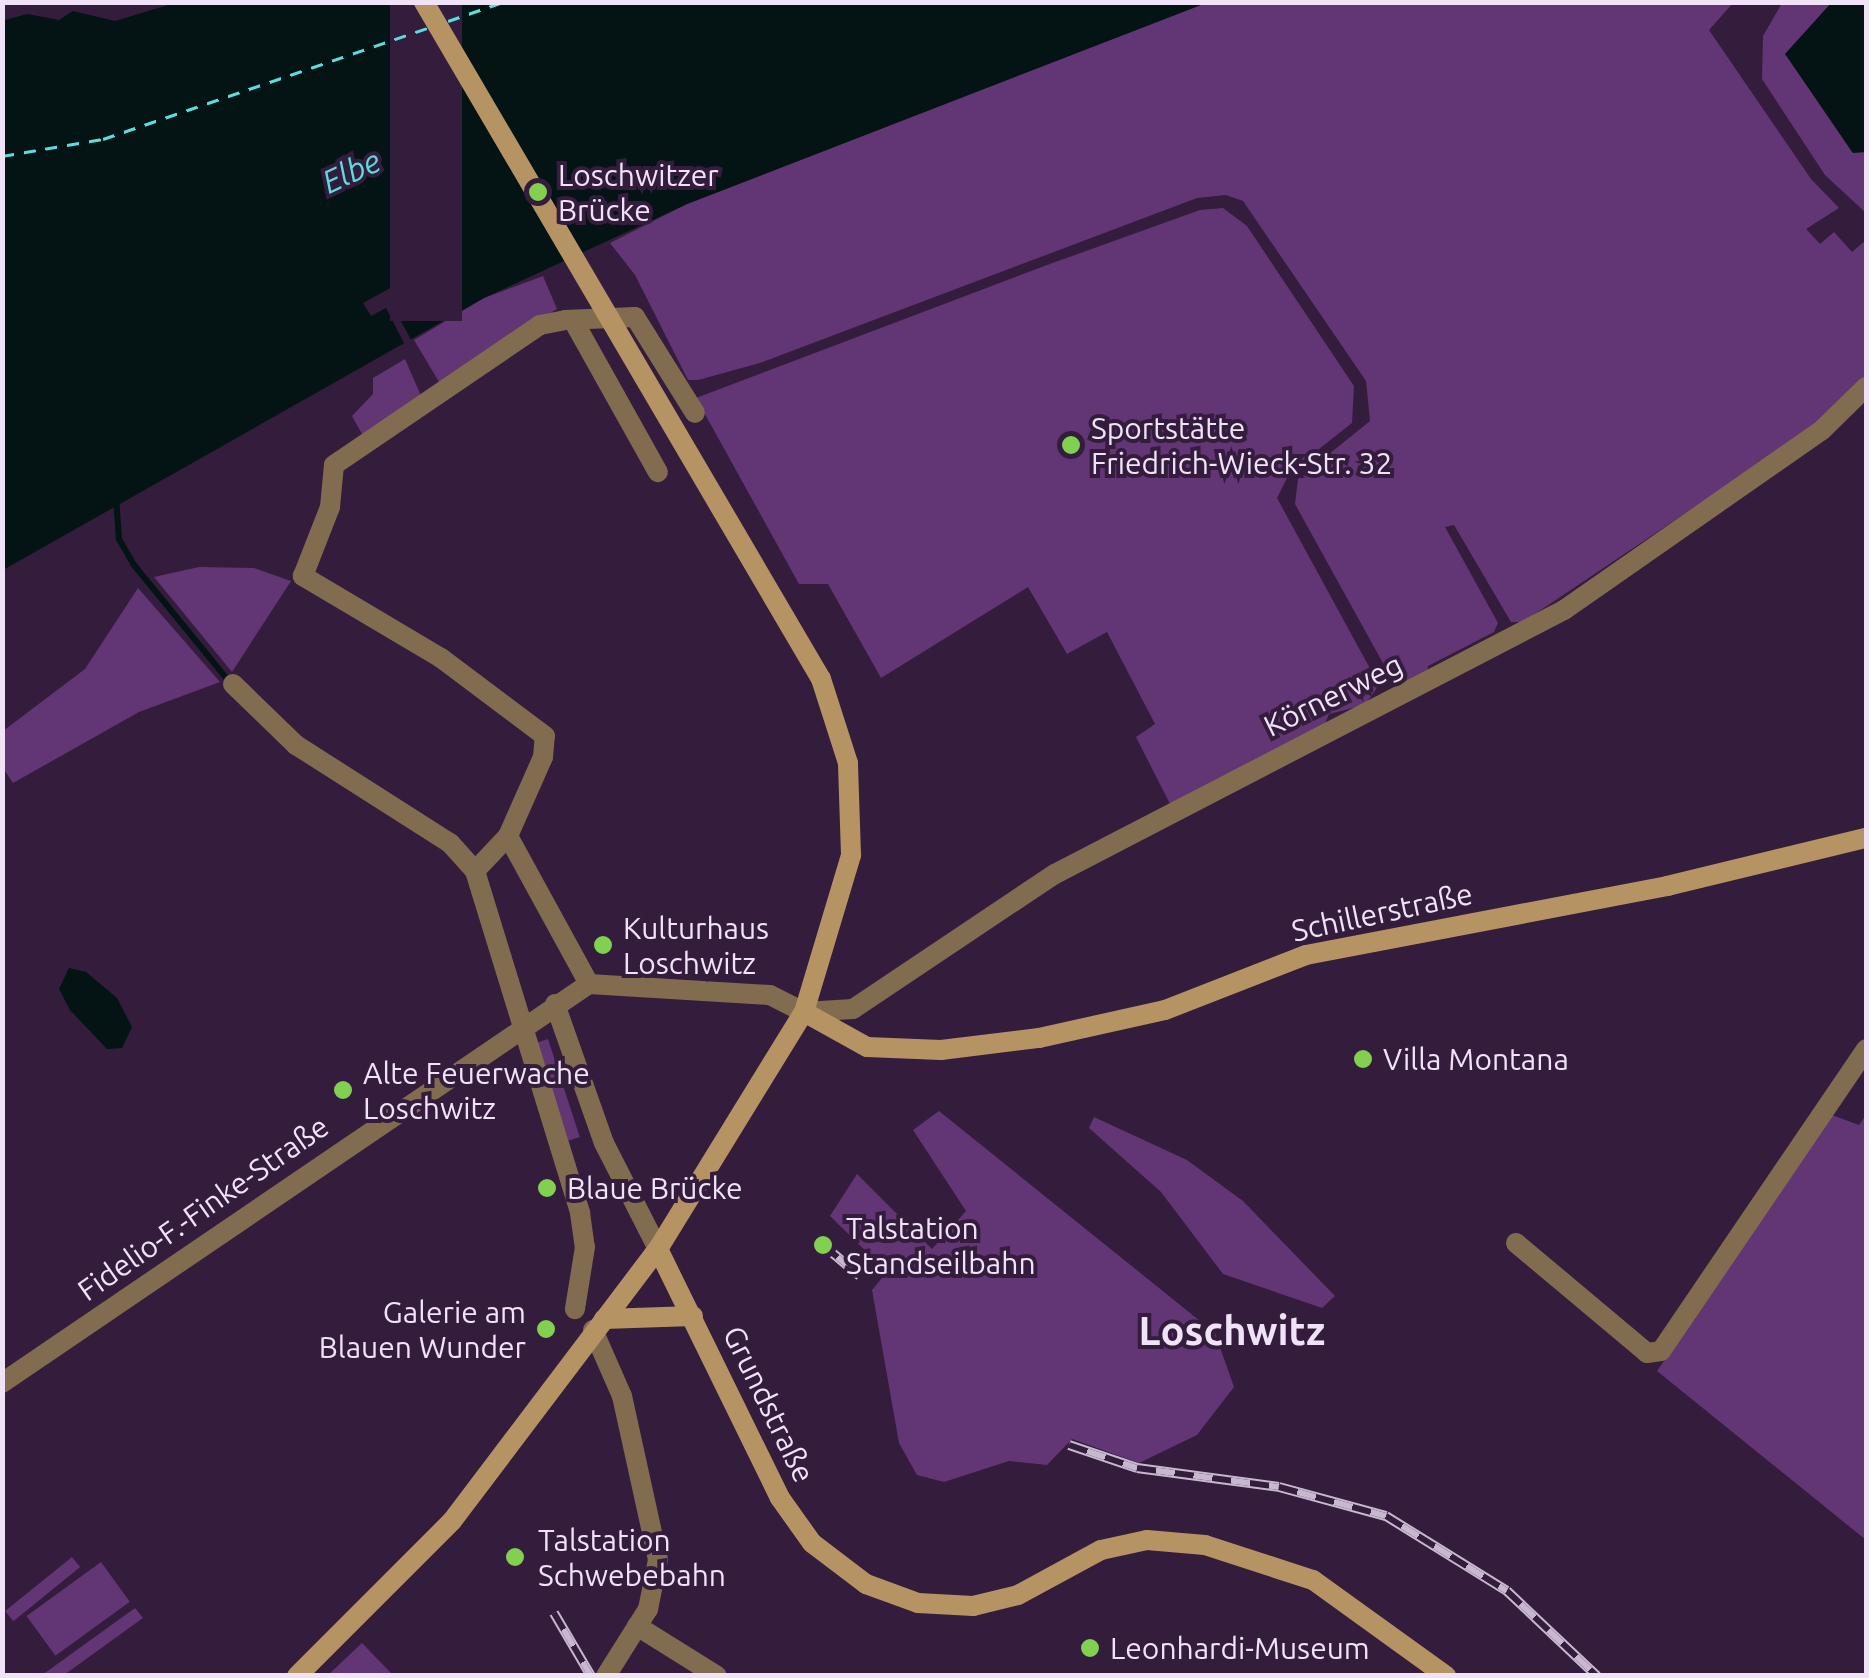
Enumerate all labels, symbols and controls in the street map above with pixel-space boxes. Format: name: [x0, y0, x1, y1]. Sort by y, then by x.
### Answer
water label: Elbe: [316, 141, 386, 201]
place label: Loschwitzer Brücke: [558, 157, 719, 228]
marker: Loschwitzer Brücke: [527, 181, 549, 203]
place label: Sportstätte Friedrich-Wieck-Str. 32: [1091, 410, 1392, 480]
marker: Sportstätte Friedrich-Wieck-Str. 32: [1060, 434, 1082, 456]
street label: Körnerweg: [1258, 646, 1408, 744]
street label: Schillerstraße: [1288, 875, 1476, 949]
place label: Kulturhaus Loschwitz: [623, 910, 769, 980]
marker: Kulturhaus Loschwitz: [592, 934, 614, 956]
place label: Villa Montana: [1383, 1041, 1569, 1077]
marker: Villa Montana: [1352, 1048, 1374, 1070]
place label: Alte Feuerwache Loschwitz: [363, 1055, 590, 1126]
marker: Alte Feuerwache Loschwitz: [332, 1079, 354, 1101]
street label: Fidelio-F.-Finke-Straße: [71, 1108, 335, 1308]
place label: Blaue Brücke: [567, 1170, 743, 1206]
marker: Blaue Brücke: [536, 1177, 558, 1199]
place label: Talstation Standseilbahn: [846, 1210, 1036, 1280]
marker: Talstation Standseilbahn: [810, 1232, 836, 1258]
place label: Galerie am Blauen Wunder: [319, 1294, 526, 1364]
district label: Loschwitz: [1139, 1307, 1325, 1355]
marker: Galerie am Blauen Wunder: [535, 1318, 557, 1340]
street label: Grundstraße: [716, 1320, 822, 1488]
place label: Talstation Schwebebahn: [538, 1522, 726, 1592]
marker: Talstation Schwebebahn: [502, 1544, 528, 1570]
place label: Leonhardi-Museum: [1110, 1630, 1370, 1666]
marker: Leonhardi-Museum: [1079, 1637, 1101, 1659]

